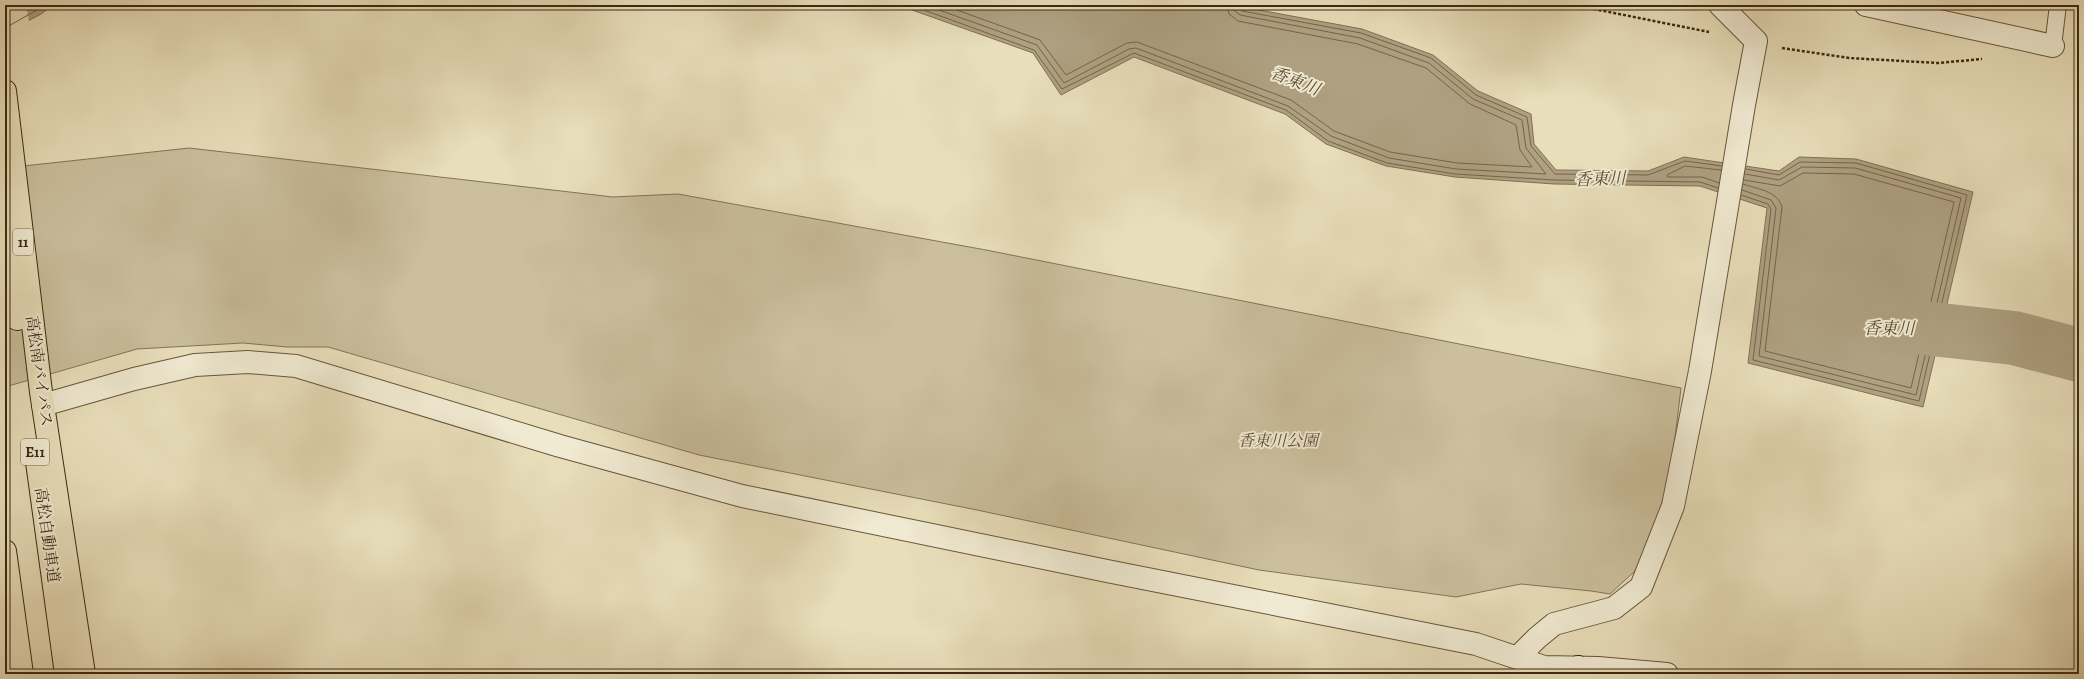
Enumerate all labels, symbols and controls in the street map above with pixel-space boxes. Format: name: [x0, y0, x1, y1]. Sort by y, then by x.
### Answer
water label: 香東川: [1267, 61, 1325, 102]
water label: 香東川: [1574, 167, 1628, 191]
road number: 11: [13, 229, 33, 255]
street label: 高松南バイパス: [20, 314, 58, 428]
water label: 香東川: [1864, 317, 1916, 340]
park label: 香東川公園: [1238, 430, 1321, 452]
road number: E11: [21, 439, 49, 465]
street label: 高松自動車道: [29, 486, 65, 584]

